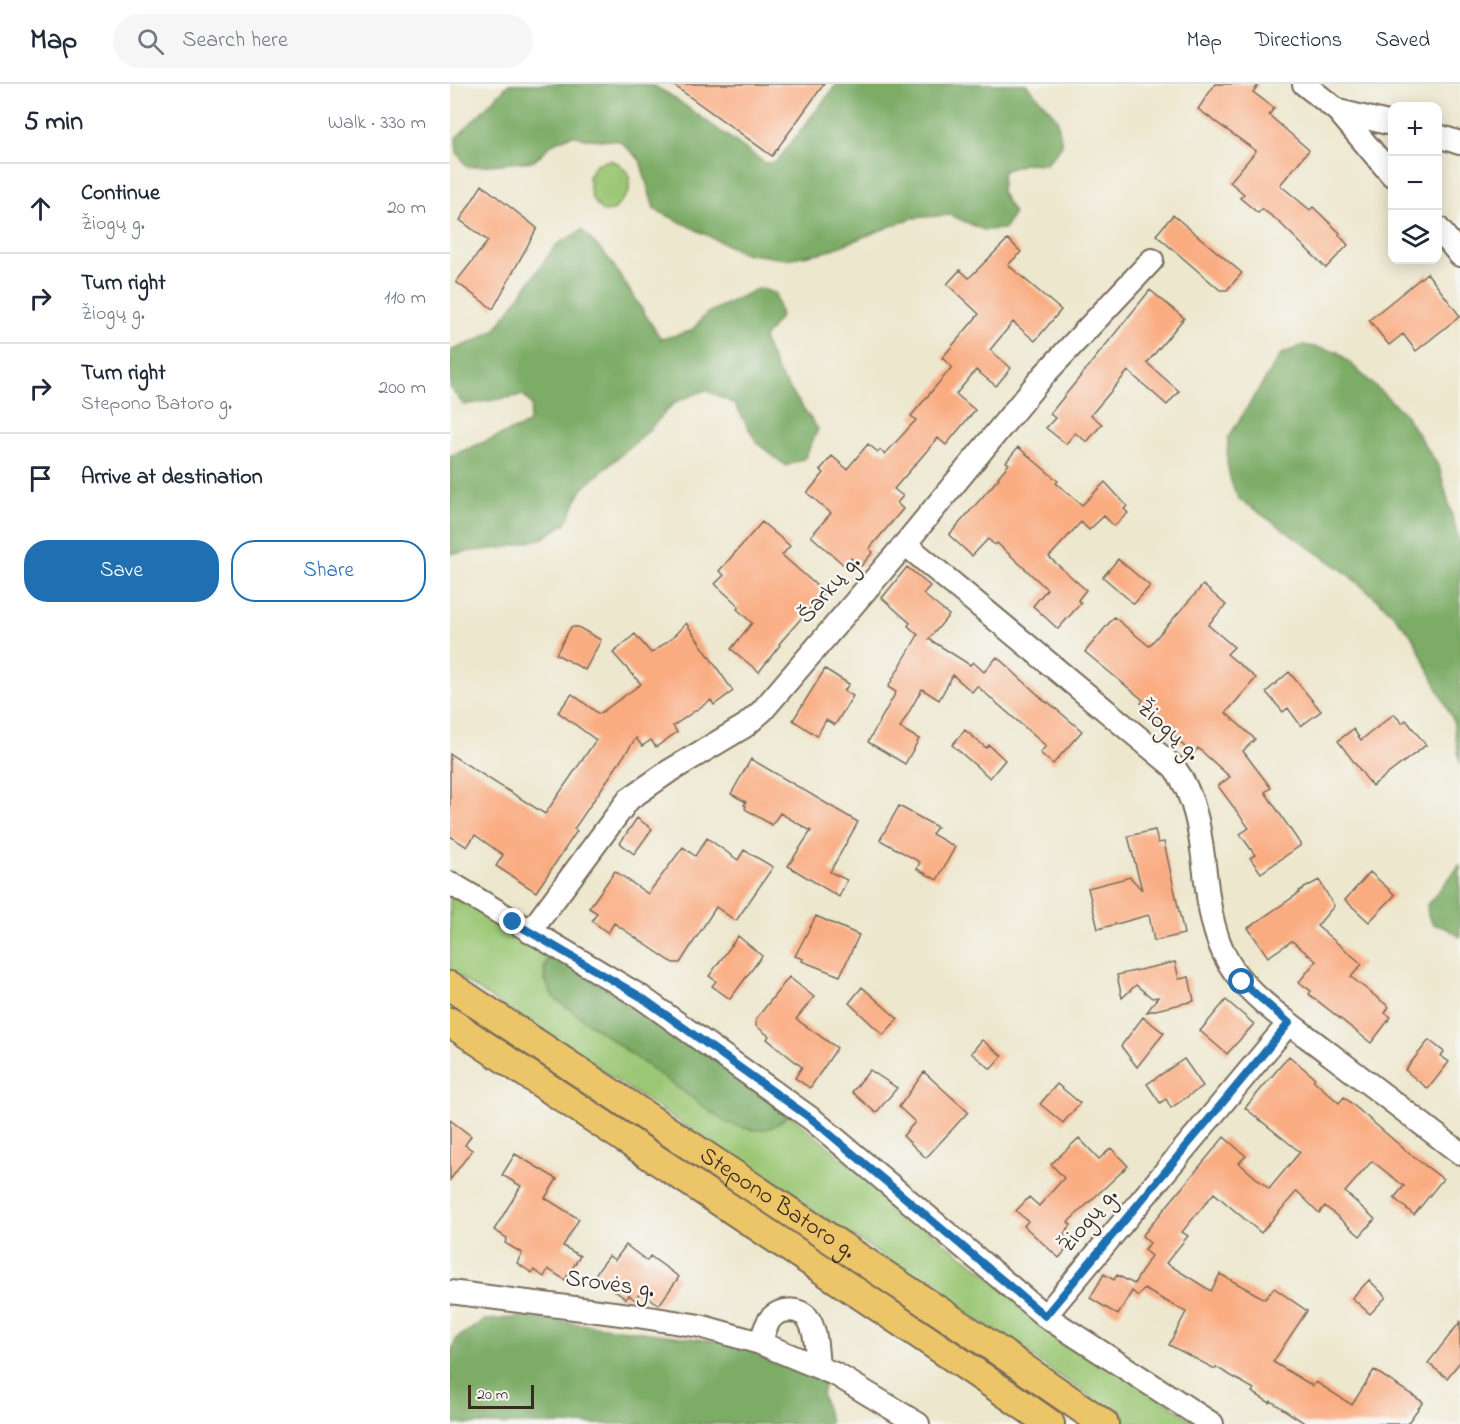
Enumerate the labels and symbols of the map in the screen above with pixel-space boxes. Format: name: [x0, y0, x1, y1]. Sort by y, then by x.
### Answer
street label: Šarkų g.: [790, 548, 870, 632]
street label: Žiogų g.: [1128, 692, 1208, 770]
route end: [499, 908, 525, 934]
route start: [1228, 968, 1254, 994]
street label: Stepono Batoro g.: [692, 1139, 863, 1268]
street label: Žiogų g.: [1051, 1180, 1127, 1262]
street label: Srovės g.: [563, 1261, 657, 1309]
scale bar: [468, 1382, 534, 1410]

